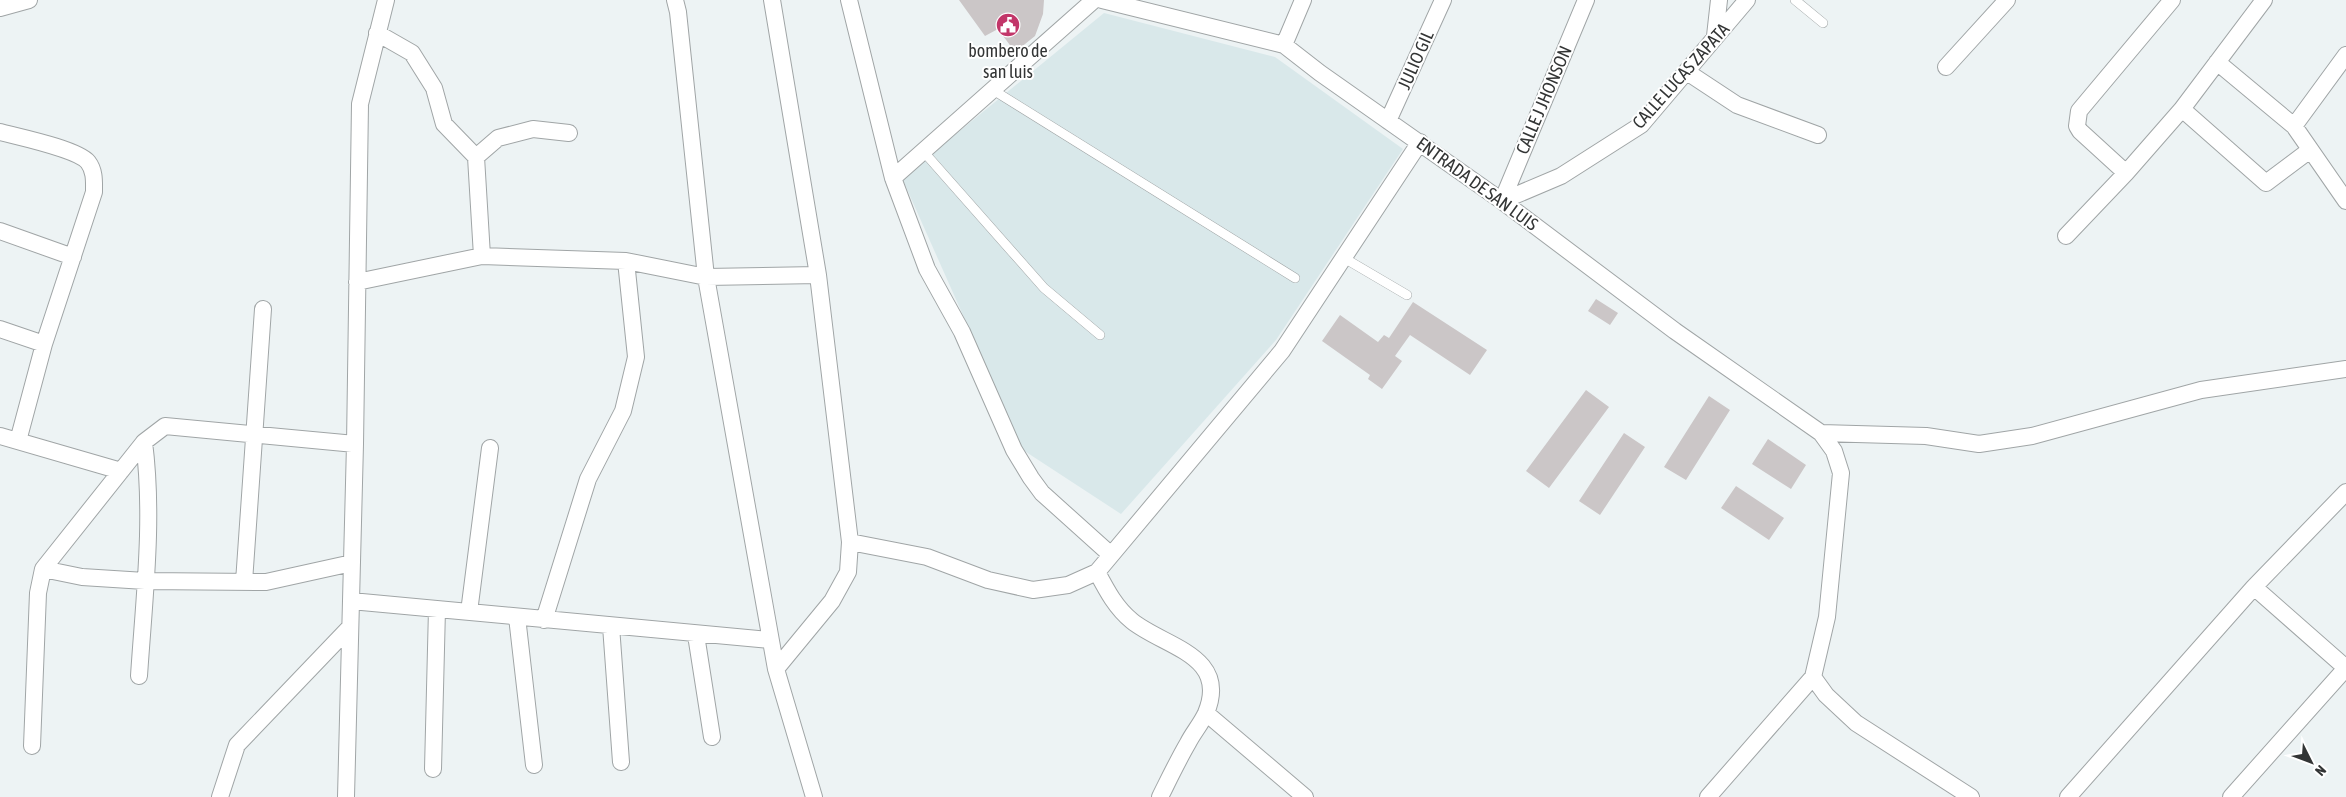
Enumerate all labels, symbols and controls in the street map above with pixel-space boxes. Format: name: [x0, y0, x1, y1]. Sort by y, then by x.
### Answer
public building icon: bombero de san luis: [995, 12, 1021, 38]
street label: CALLE LUCAS ZAPATA: [1628, 18, 1734, 133]
street label: JULIO GIL: [1393, 27, 1438, 92]
place label: bombero de san luis: [968, 40, 1048, 82]
street label: CALLE J JHONSON: [1511, 43, 1576, 157]
street label: ENTRADA DE SAN LUIS: [1413, 133, 1542, 235]
north arrow: [2286, 737, 2336, 787]
text: N: [2312, 762, 2329, 779]

